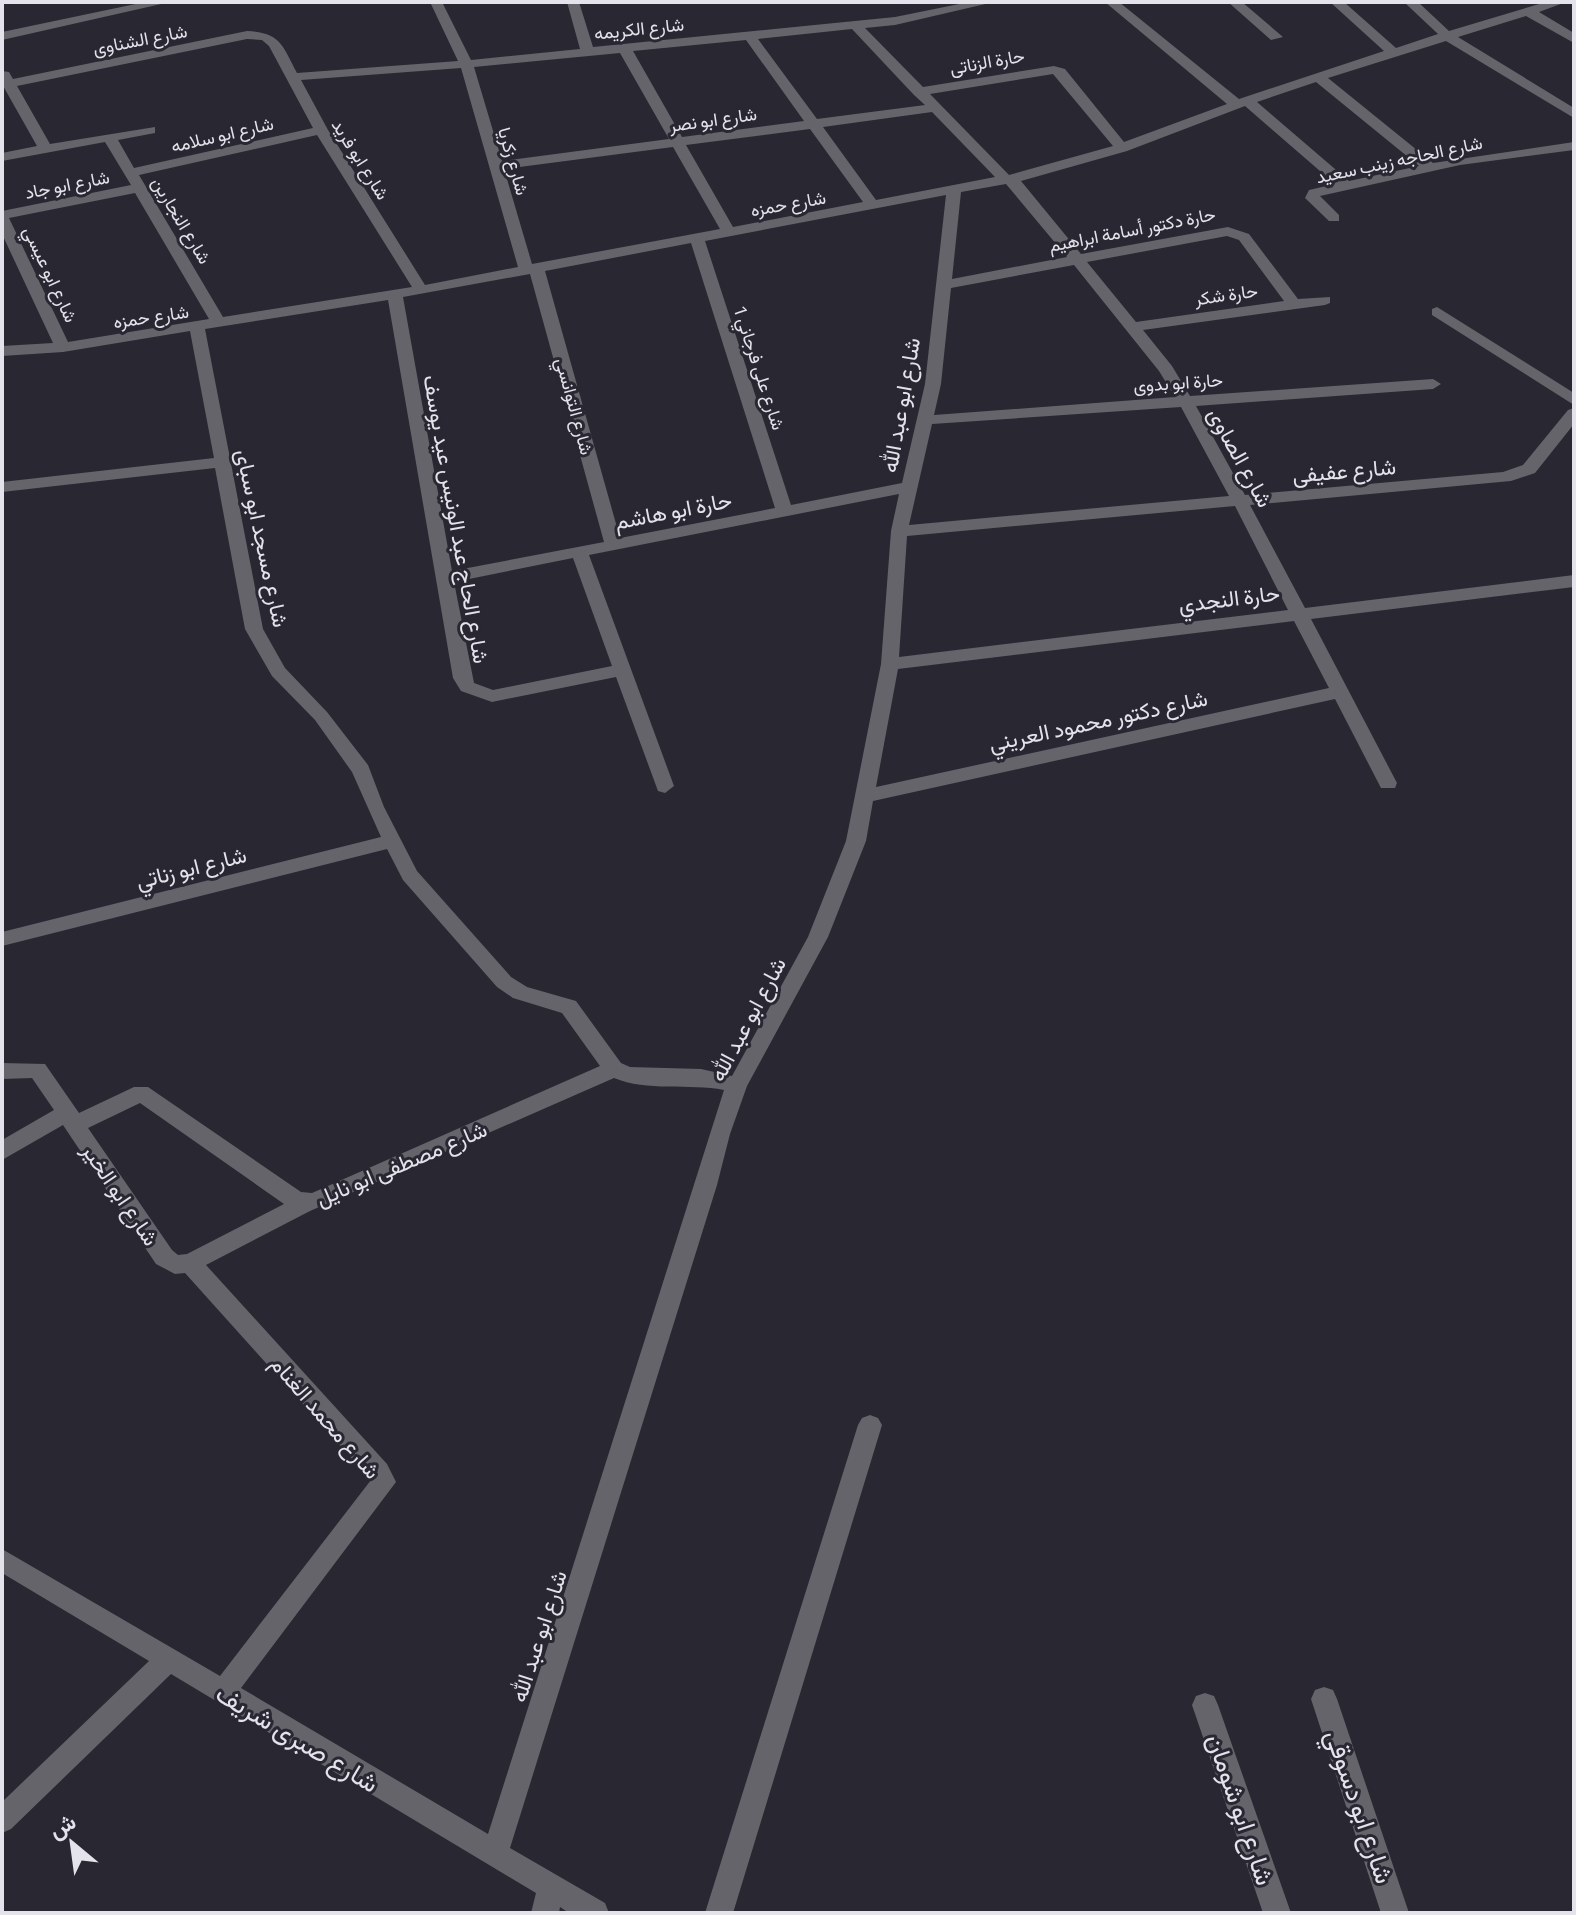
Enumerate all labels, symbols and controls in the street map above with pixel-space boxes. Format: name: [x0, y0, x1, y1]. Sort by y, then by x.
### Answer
street label: شارع الكريمه: [593, 12, 685, 46]
street label: شارع الشناوى: [91, 19, 189, 61]
street label: حارة الزناتى: [948, 44, 1026, 79]
street label: شارع ابو نصر: [667, 102, 758, 138]
street label: شارع ابو سلامه: [169, 112, 276, 158]
street label: شارع ابو فريد: [326, 115, 394, 204]
street label: شارع زكريا: [492, 125, 534, 198]
street label: شارع الحاجه زينب سعيد: [1314, 131, 1485, 189]
street label: شارع ابو جاد: [23, 165, 112, 205]
street label: شارع النجارين: [146, 173, 217, 268]
street label: شارع حمزه: [749, 186, 828, 222]
street label: حارة دكتور أسامة ابراهيم: [1047, 202, 1217, 258]
street label: شارع ابو عيسي: [15, 222, 83, 328]
street label: حارة شكر: [1192, 279, 1259, 310]
street label: شارع حمزه: [112, 300, 190, 334]
street label: شارع على فرجاني 1: [725, 304, 790, 434]
street label: شارع ابو عبد الله: [875, 335, 927, 475]
street label: شارع التوانسي: [547, 355, 599, 458]
street label: حارة ابو بدوى: [1132, 368, 1224, 397]
street label: شارع الحاج عبد الونيس عيد يوسف: [416, 373, 496, 666]
street label: شارع الصاوى: [1201, 402, 1279, 513]
street label: شارع مسجد ابو سباى: [229, 446, 295, 630]
street label: شارع عفيفى: [1291, 452, 1397, 490]
street label: حارة ابو هاشم: [612, 485, 734, 537]
street label: حارة النجدي: [1177, 578, 1282, 624]
street label: شارع دكتور محمود العريني: [986, 684, 1211, 762]
street label: شارع ابو زناتي: [133, 840, 251, 900]
street label: شارع ابو عبد الله: [703, 952, 793, 1087]
street label: شارع مصطفى ابو نايل: [311, 1115, 491, 1213]
street label: شارع ابو الخير: [75, 1137, 165, 1251]
street label: شارع محمد الغنام: [264, 1350, 387, 1485]
street label: شارع ابو عبد الله: [504, 1567, 574, 1706]
street label: شارع صبرى شريف: [209, 1676, 385, 1801]
street label: شارع ابو دسوقي: [1314, 1725, 1402, 1889]
street label: شارع ابو شومان: [1198, 1729, 1282, 1890]
north arrow: [32, 1803, 112, 1883]
text: ش: [44, 1807, 81, 1844]

